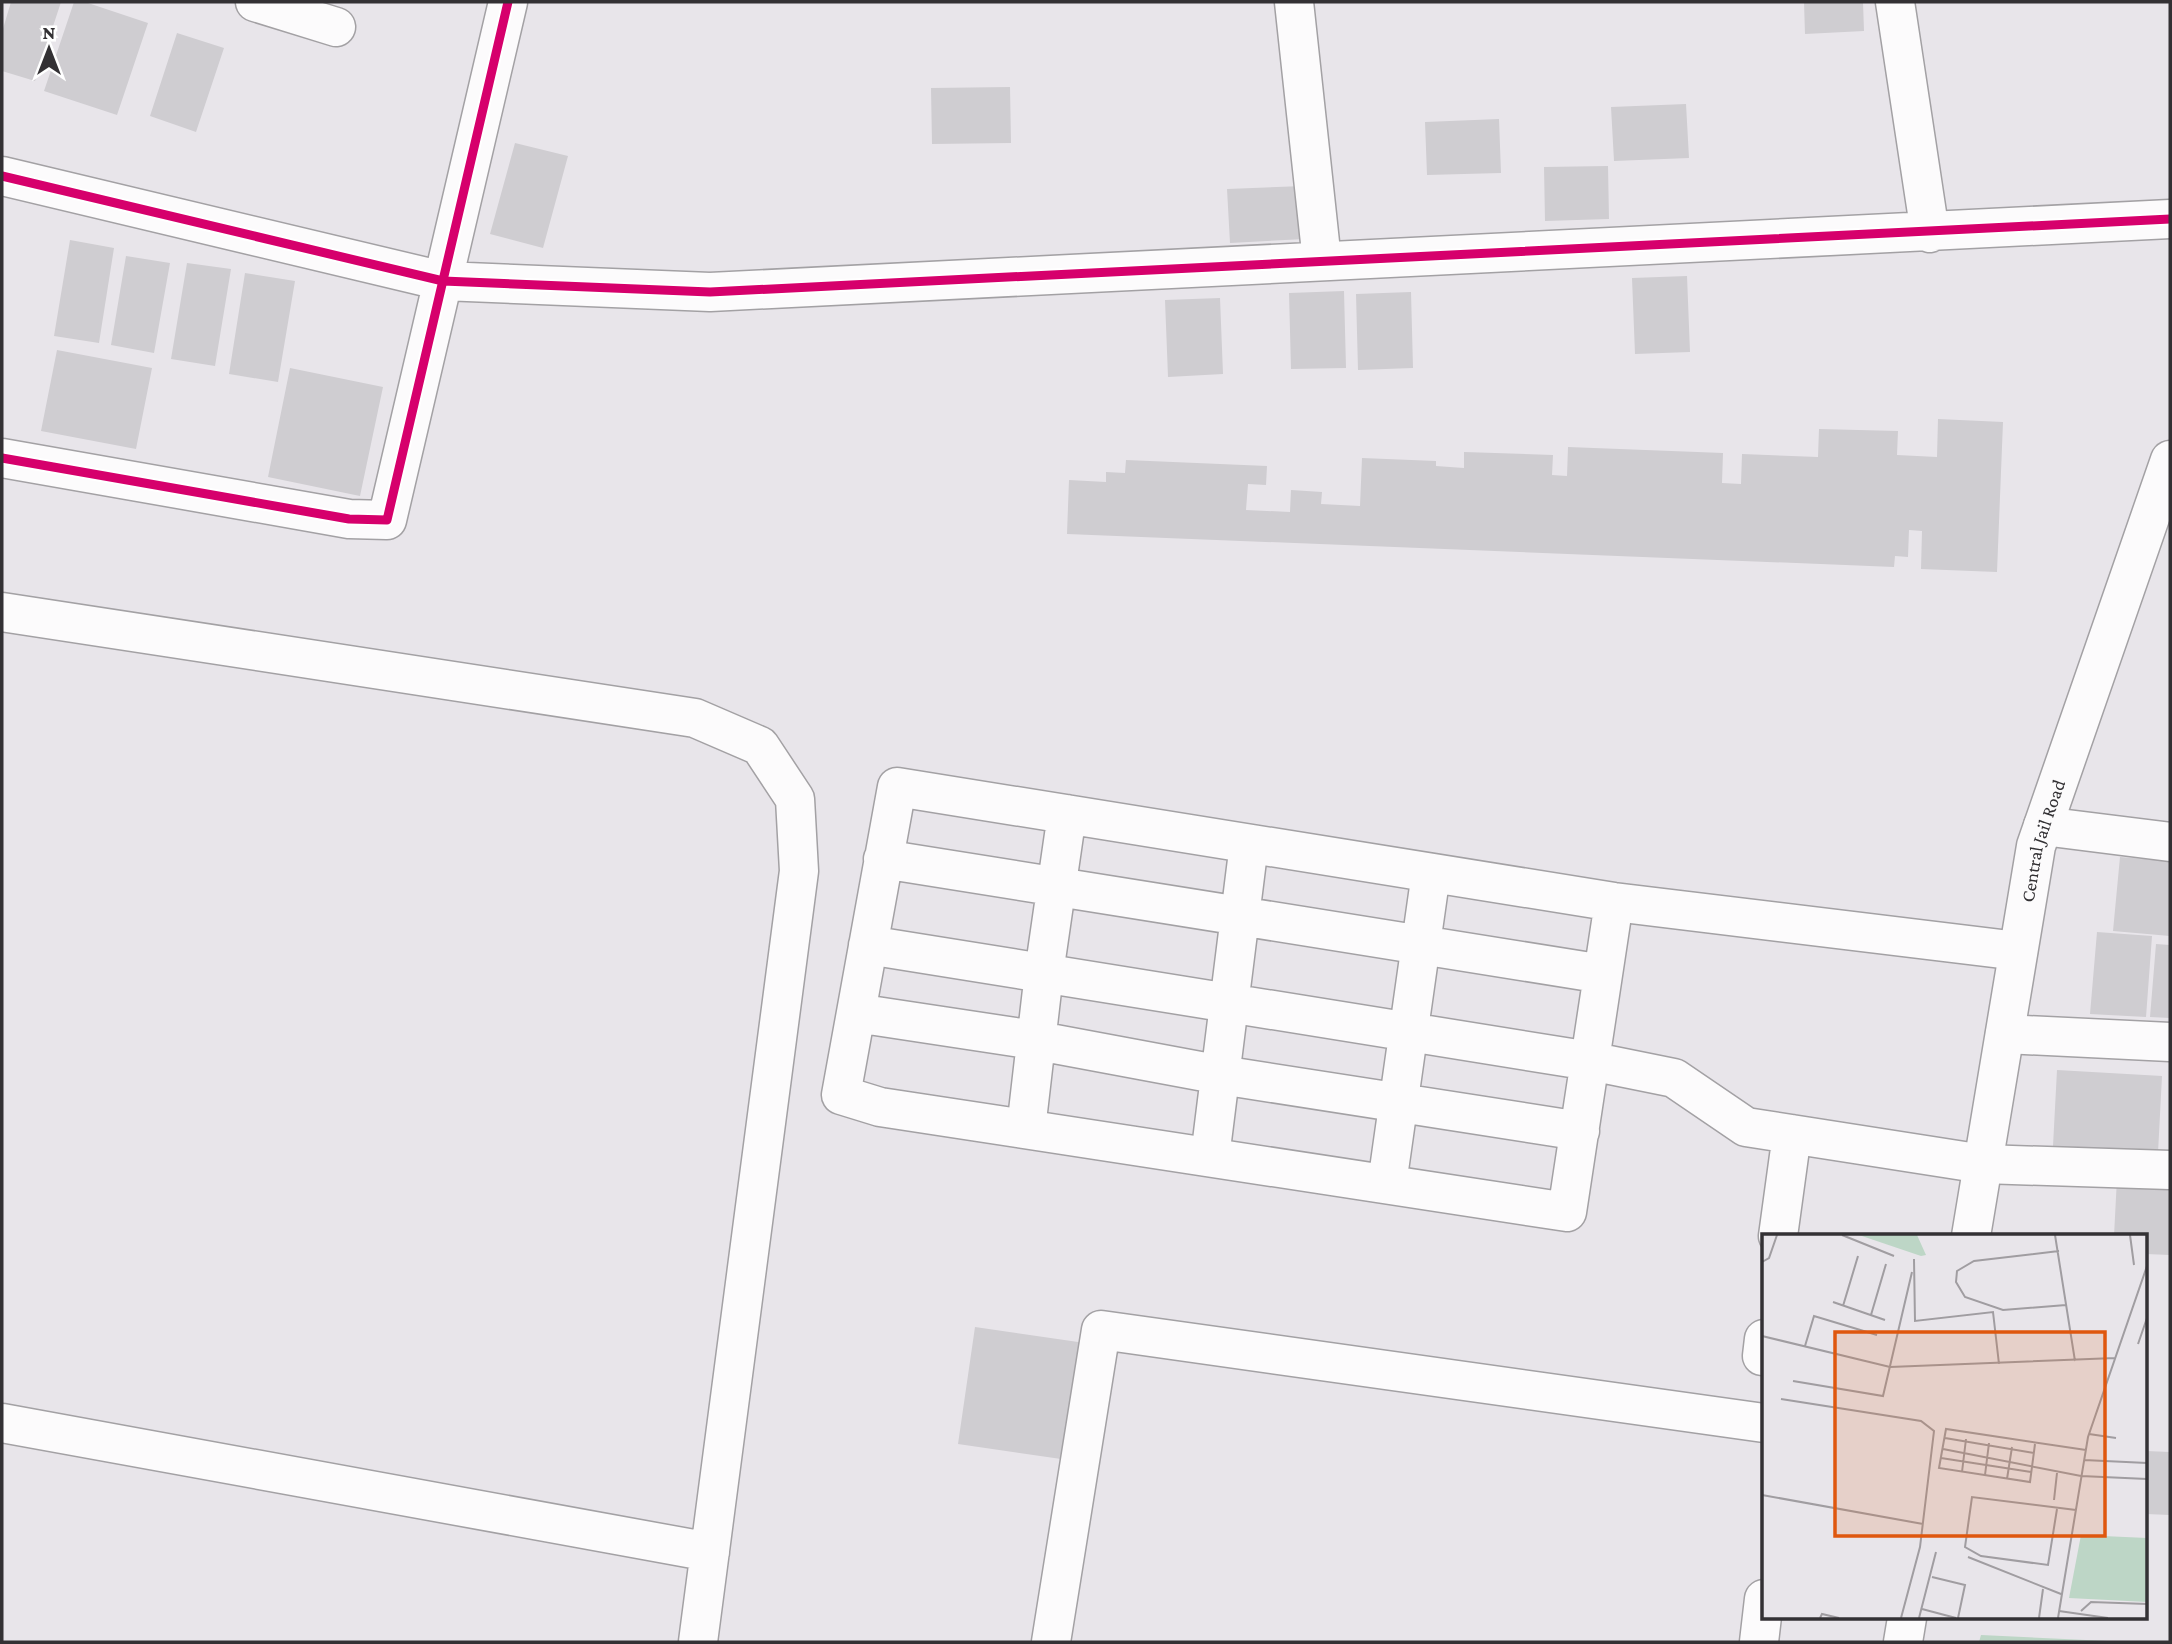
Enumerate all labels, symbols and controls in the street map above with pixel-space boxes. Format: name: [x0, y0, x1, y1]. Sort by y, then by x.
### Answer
north arrow: [14, 14, 84, 84]
text: N: [43, 22, 56, 43]
street label: Central Jail Road: [2016, 777, 2069, 903]
inset map: [1762, 1234, 2148, 1620]

